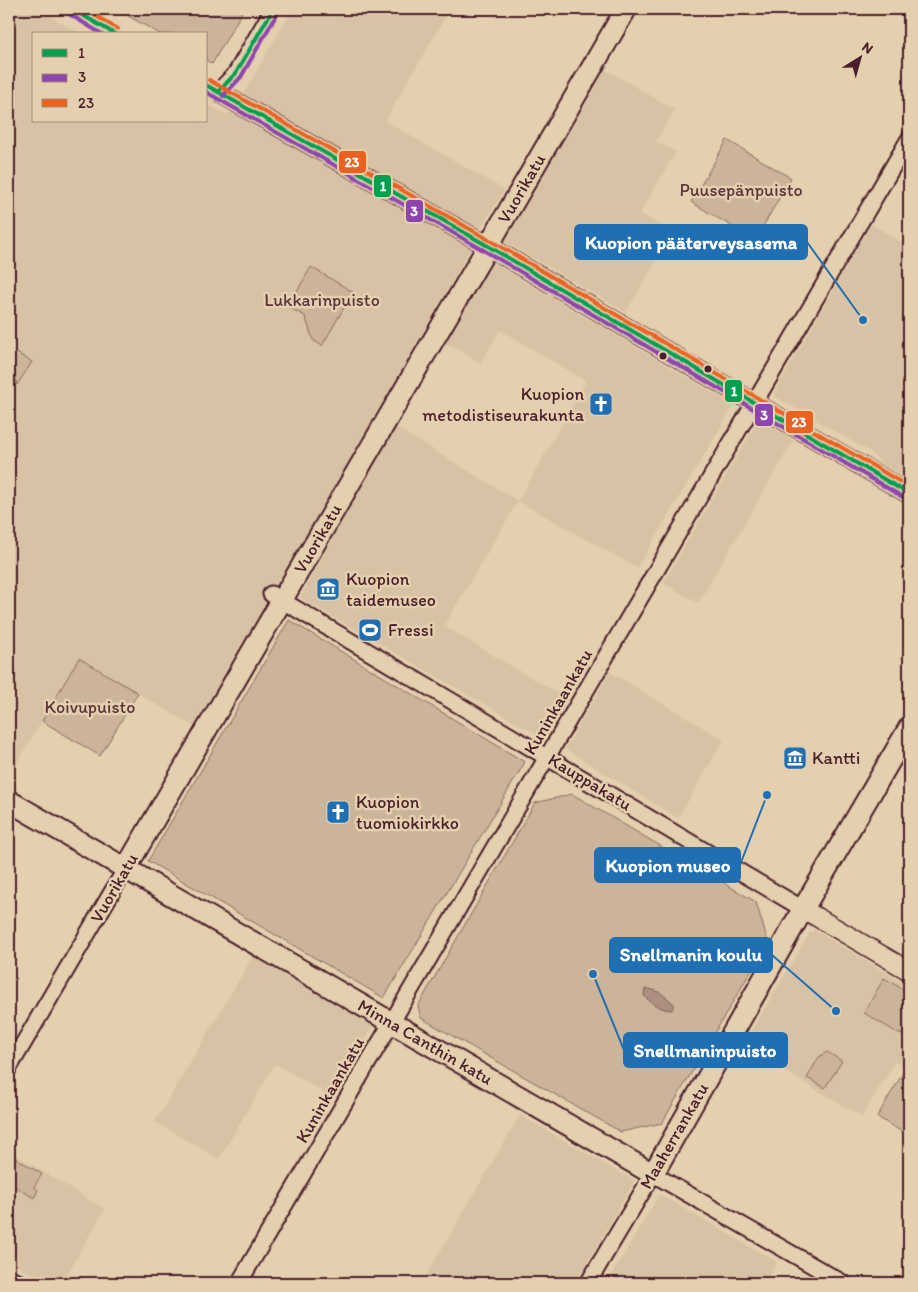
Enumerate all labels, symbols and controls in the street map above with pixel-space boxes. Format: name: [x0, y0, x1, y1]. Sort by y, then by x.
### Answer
legend: [32, 32, 208, 122]
north arrow: [836, 32, 886, 82]
text: N: [859, 38, 876, 58]
text: 1: [78, 44, 85, 62]
text: 3: [78, 68, 86, 86]
text: 23: [78, 94, 94, 112]
line badge: 23: [338, 150, 367, 174]
street label: Vuorikatu: [493, 150, 550, 227]
text: 23: [345, 154, 360, 171]
line badge: 1: [373, 174, 392, 198]
text: 1: [380, 178, 387, 195]
park label: Puusepänpuisto: [679, 179, 803, 201]
line badge: 3: [405, 199, 424, 223]
text: 3: [410, 203, 418, 220]
callout: Kuopion pääterveysasema: [575, 225, 807, 259]
text: Kuopion pääterveysasema: [585, 231, 798, 254]
park label: Lukkarinpuisto: [264, 289, 380, 311]
unlabelled marker: [658, 351, 668, 361]
unlabelled marker: [703, 364, 713, 374]
line badge: 1: [724, 379, 743, 403]
place label: Kuopion metodistiseurakunta: [422, 383, 585, 426]
text: 1: [731, 383, 738, 400]
church icon: Kuopion metodistiseurakunta: [588, 391, 614, 417]
line badge: 3: [754, 403, 774, 427]
text: 3: [760, 407, 768, 424]
line badge: 23: [785, 410, 814, 434]
text: 23: [792, 414, 807, 431]
street label: Vuorikatu: [289, 500, 347, 577]
place label: Kuopion taidemuseo: [346, 568, 436, 611]
museum icon: Kuopion taidemuseo: [315, 576, 341, 602]
sports icon: Fressi: [357, 617, 383, 643]
place label: Fressi: [388, 619, 434, 641]
street label: Kuninkaankatu: [519, 645, 597, 759]
park label: Koivupuisto: [44, 696, 136, 718]
museum icon: Kantti: [782, 745, 808, 771]
place label: Kantti: [812, 747, 860, 769]
street label: Kauppakatu: [544, 748, 636, 816]
place label: Kuopion tuomiokirkko: [356, 791, 459, 834]
church icon: Kuopion tuomiokirkko: [325, 799, 351, 825]
callout: Kuopion museo: [595, 848, 740, 882]
street label: Vuorikatu: [85, 849, 143, 927]
text: Kuopion museo: [606, 854, 731, 877]
callout: Snellmanin koulu: [610, 938, 772, 972]
text: Snellmanin koulu: [620, 943, 763, 966]
street label: Minna Canthin katu: [354, 994, 497, 1090]
street label: Kuninkaankatu: [291, 1033, 369, 1147]
callout: Snellmaninpuisto: [624, 1033, 787, 1067]
text: Snellmaninpuisto: [634, 1039, 777, 1062]
street label: Maaherrankatu: [635, 1079, 713, 1193]

